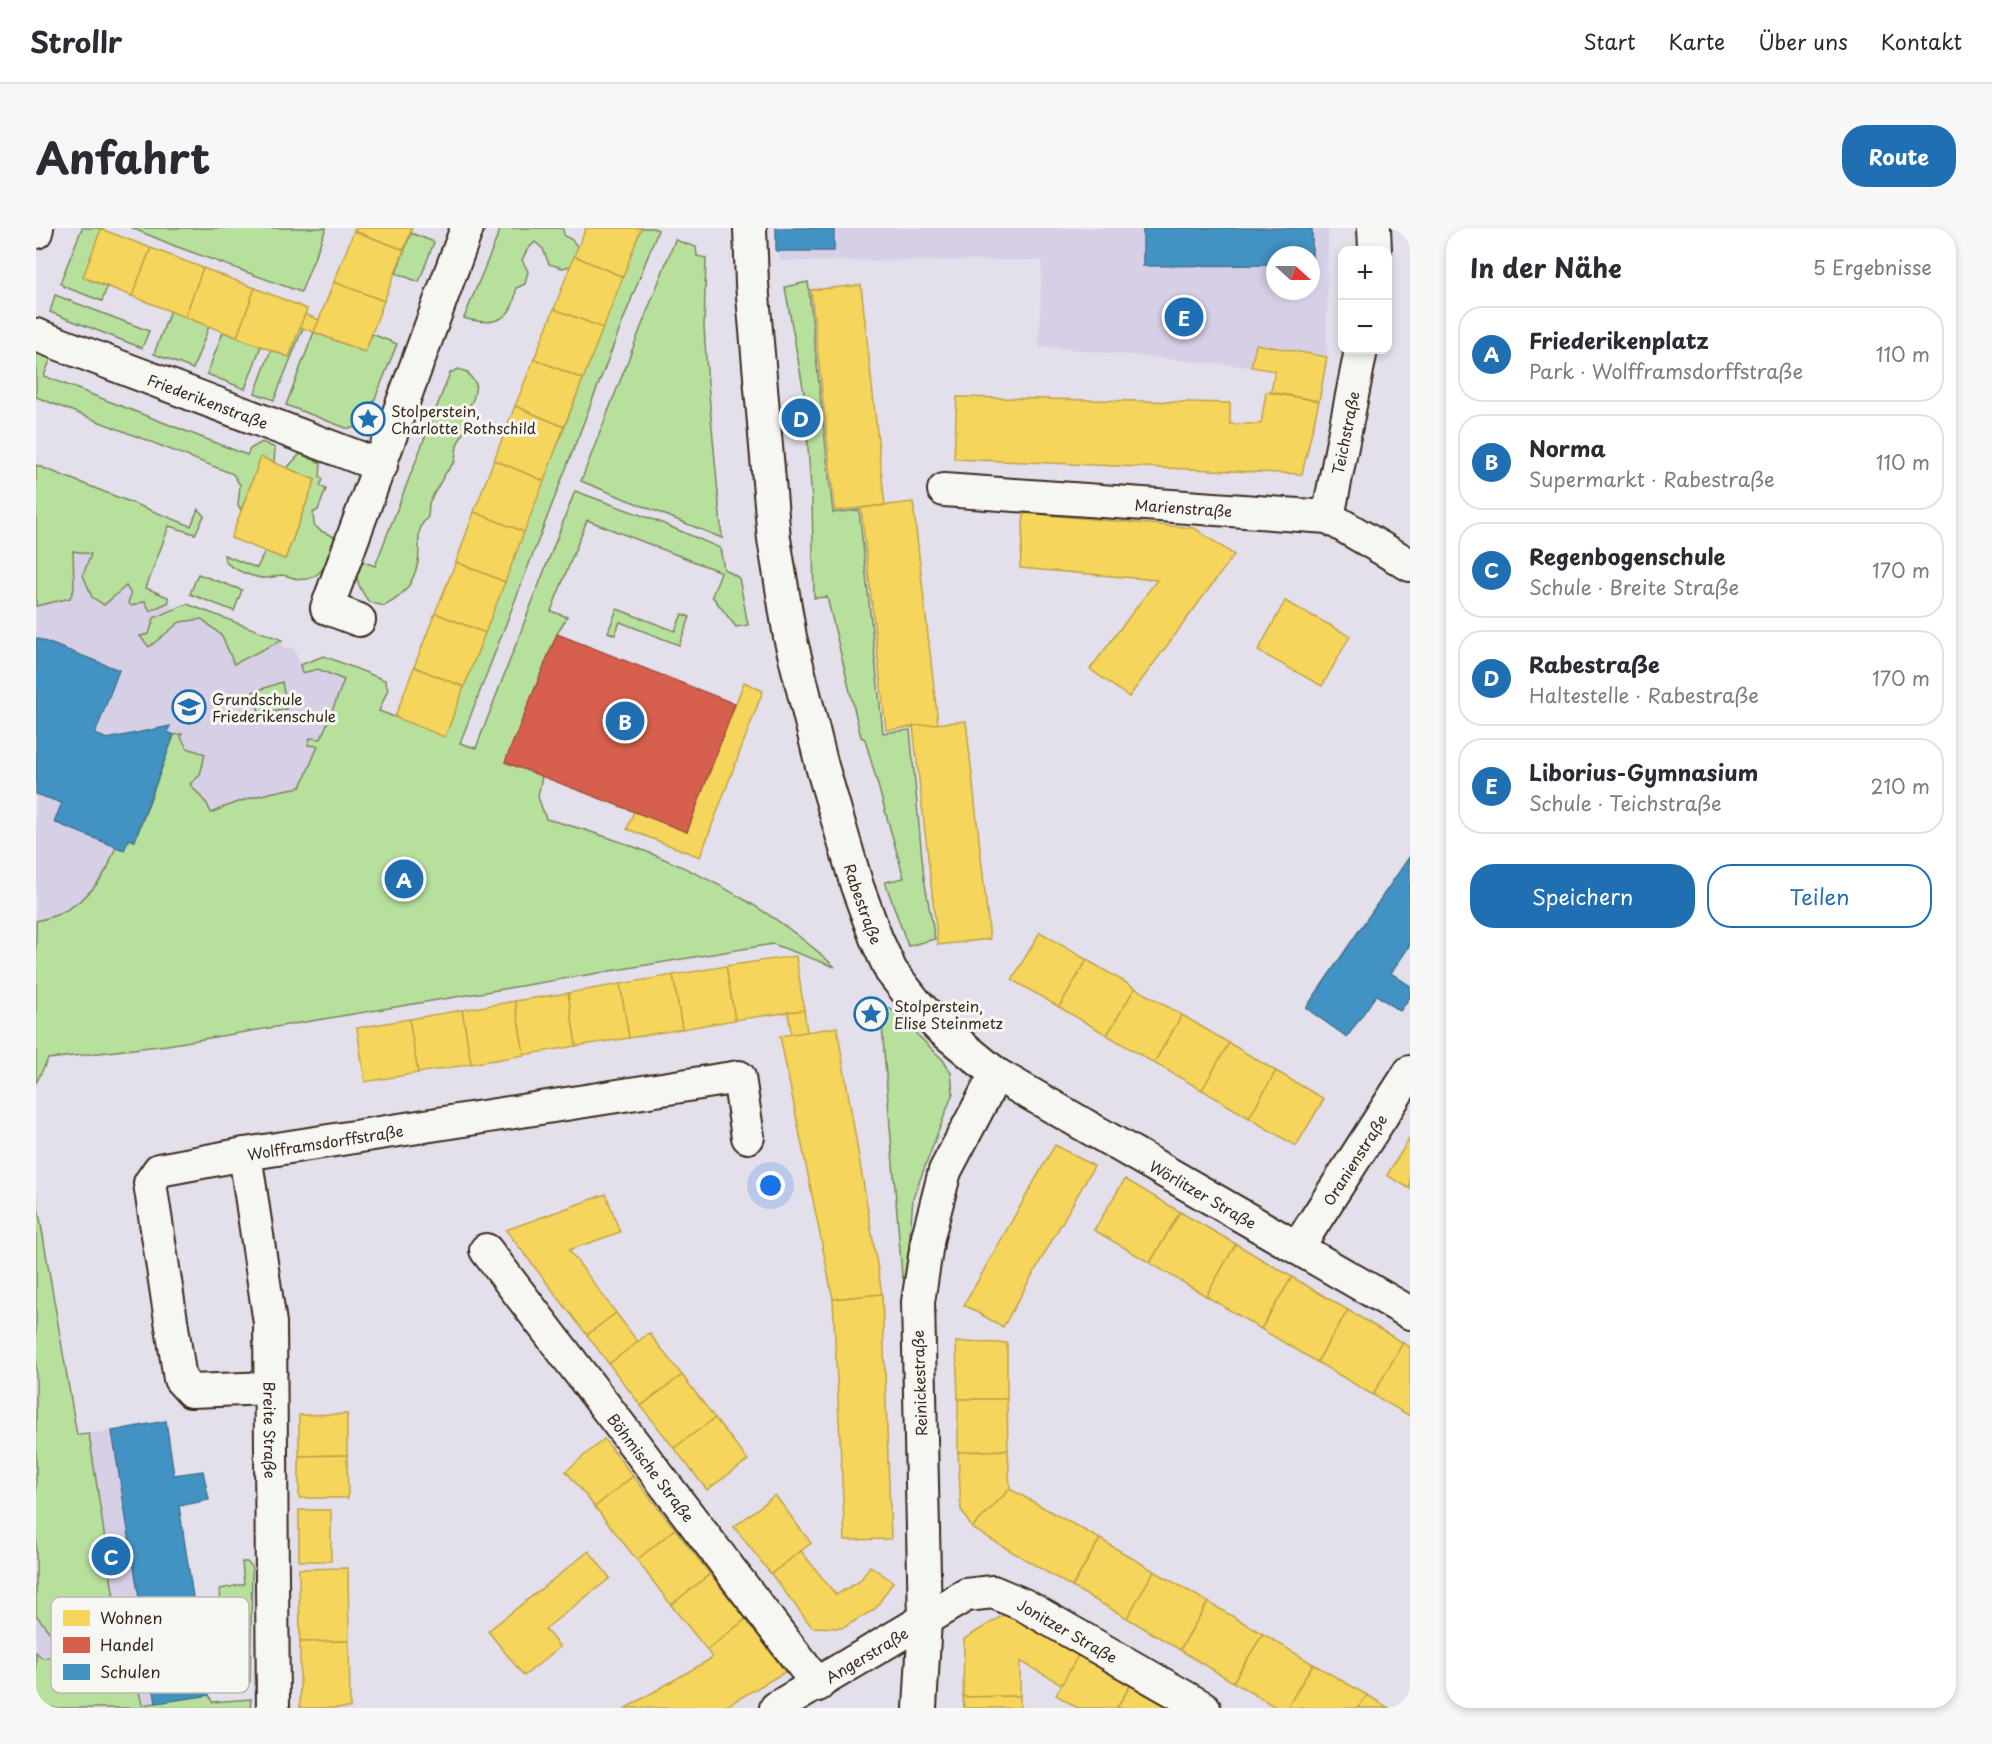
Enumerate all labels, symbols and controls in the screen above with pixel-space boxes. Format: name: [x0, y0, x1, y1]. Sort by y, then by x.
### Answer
text: Strollr: [30, 20, 122, 63]
text: Start: [1583, 25, 1635, 57]
text: Karte: [1668, 25, 1725, 57]
text: Über uns: [1758, 25, 1848, 57]
text: Kontakt: [1881, 25, 1962, 57]
text: Anfahrt: [36, 125, 210, 188]
button: Route: [1842, 125, 1956, 187]
north arrow: [1266, 246, 1320, 300]
map controls: [1338, 246, 1392, 354]
button: +: [1338, 246, 1392, 300]
text: In der Nähe: [1470, 248, 1622, 287]
text: 5 Ergebnisse: [1813, 252, 1932, 282]
pin: E: [1164, 294, 1204, 340]
button: −: [1338, 300, 1392, 354]
text: Friederikenplatz: [1529, 323, 1709, 356]
text: A: [1484, 339, 1499, 369]
text: 110 m: [1876, 339, 1930, 369]
text: Park · Wolfframsdorffstraße: [1529, 356, 1803, 386]
street label: Friederikenstraße: [144, 367, 272, 434]
street label: Teichstraße: [1325, 389, 1364, 476]
pin: D: [782, 396, 820, 441]
place label: Stolperstein, Charlotte Rothschild: [391, 399, 536, 439]
place icon: Stolperstein, Charlotte Rothschild: [350, 401, 386, 437]
text: Norma: [1529, 431, 1606, 464]
text: B: [1485, 447, 1498, 477]
text: 110 m: [1876, 447, 1930, 477]
text: Supermarkt · Rabestraße: [1529, 464, 1775, 494]
street label: Marienstraße: [1134, 492, 1233, 522]
text: Regenbogenschule: [1529, 539, 1726, 572]
text: C: [1484, 555, 1499, 585]
text: 170 m: [1872, 555, 1930, 585]
text: Schule · Breite Straße: [1529, 572, 1739, 602]
text: Rabestraße: [1529, 647, 1660, 680]
text: D: [1484, 663, 1499, 693]
text: 170 m: [1872, 663, 1930, 693]
text: Haltestelle · Rabestraße: [1529, 680, 1759, 710]
place label: Grundschule Friederikenschule: [212, 687, 336, 727]
school or university icon: Grundschule Friederikenschule: [171, 689, 207, 725]
pin: B: [606, 698, 644, 744]
text: Liborius-Gymnasium: [1529, 755, 1758, 788]
text: E: [1485, 771, 1498, 801]
text: 210 m: [1871, 771, 1930, 801]
text: Schule · Teichstraße: [1529, 788, 1722, 818]
pin: A: [384, 856, 424, 902]
street label: Rabestraße: [839, 861, 889, 948]
button: Speichern: [1470, 864, 1695, 928]
button: Teilen: [1707, 864, 1932, 928]
place label: Stolperstein, Elise Steinmetz: [894, 994, 1003, 1034]
place icon: Stolperstein, Elise Steinmetz: [853, 996, 889, 1032]
street label: Oranienstraße: [1316, 1109, 1392, 1210]
street label: Wolfframsdorffstraße: [245, 1118, 405, 1165]
street label: Wörlitzer Straße: [1146, 1154, 1261, 1234]
your location: [756, 1171, 785, 1200]
street label: Reinickestraße: [906, 1329, 932, 1436]
street label: Breite Straße: [259, 1381, 283, 1479]
street label: Böhmische Straße: [603, 1408, 701, 1526]
pin: C: [92, 1534, 130, 1578]
street label: Jonitzer Straße: [1014, 1592, 1122, 1668]
legend: [51, 1597, 249, 1693]
text: Wohnen: [100, 1605, 163, 1629]
street label: Angerstraße: [821, 1621, 912, 1688]
text: Handel: [100, 1632, 154, 1656]
text: Schulen: [100, 1659, 161, 1683]

